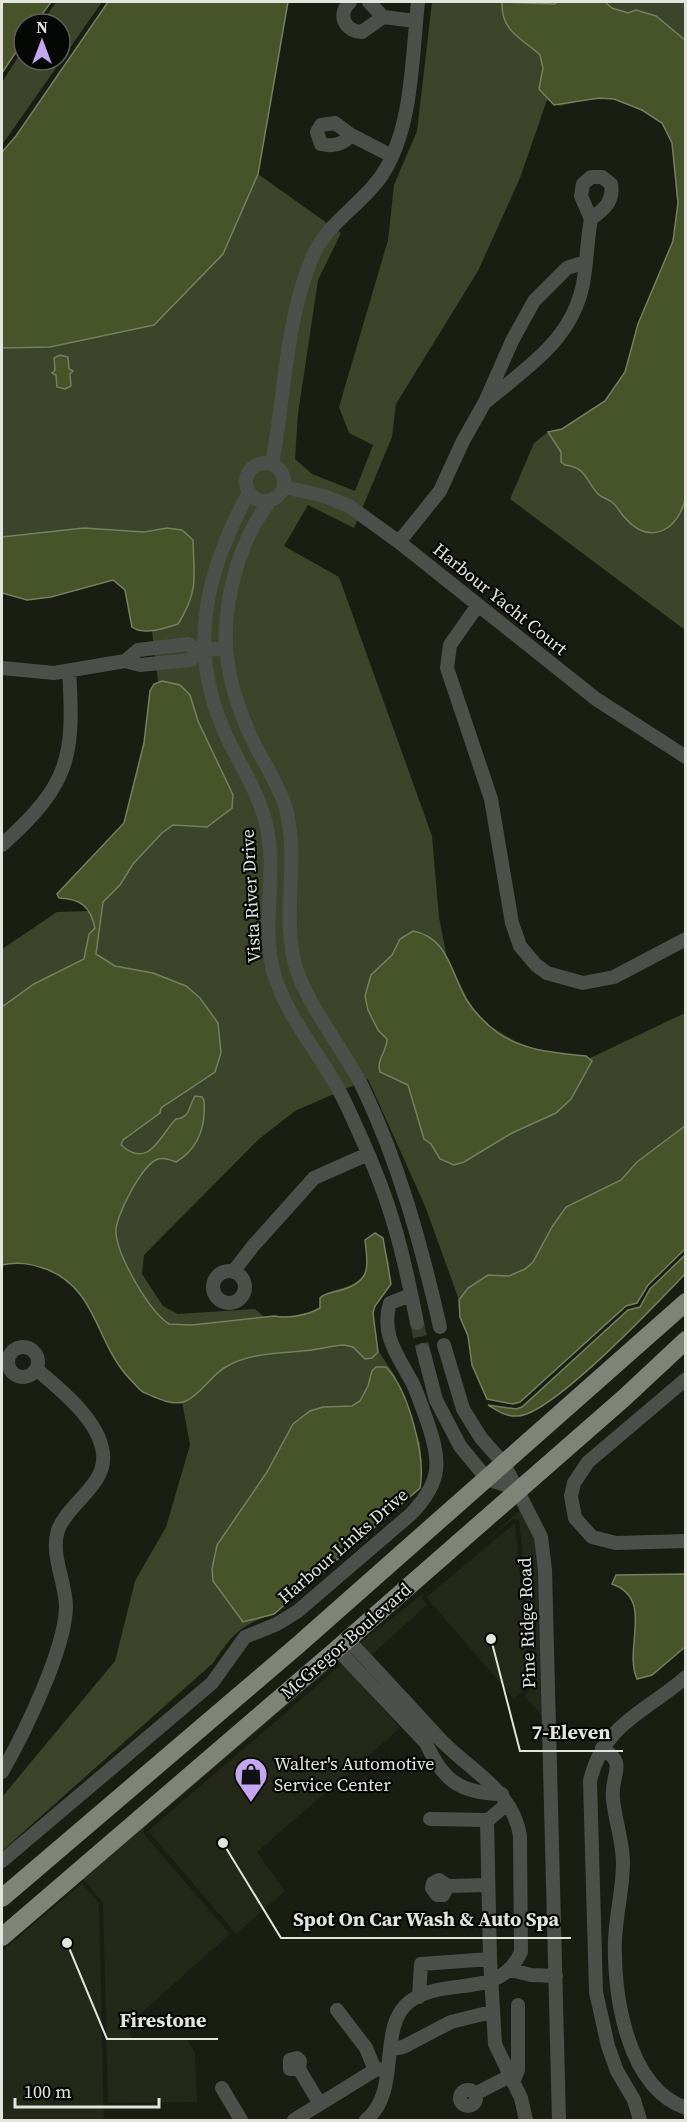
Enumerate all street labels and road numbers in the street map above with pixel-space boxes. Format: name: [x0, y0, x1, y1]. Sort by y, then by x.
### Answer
street label: Harbour Yacht Court: [428, 537, 573, 661]
street label: Vista River Drive: [235, 829, 266, 964]
street label: Harbour Links Drive: [272, 1482, 413, 1609]
street label: Pine Ridge Road: [512, 1557, 541, 1689]
street label: McGregor Boulevard: [275, 1577, 416, 1704]

